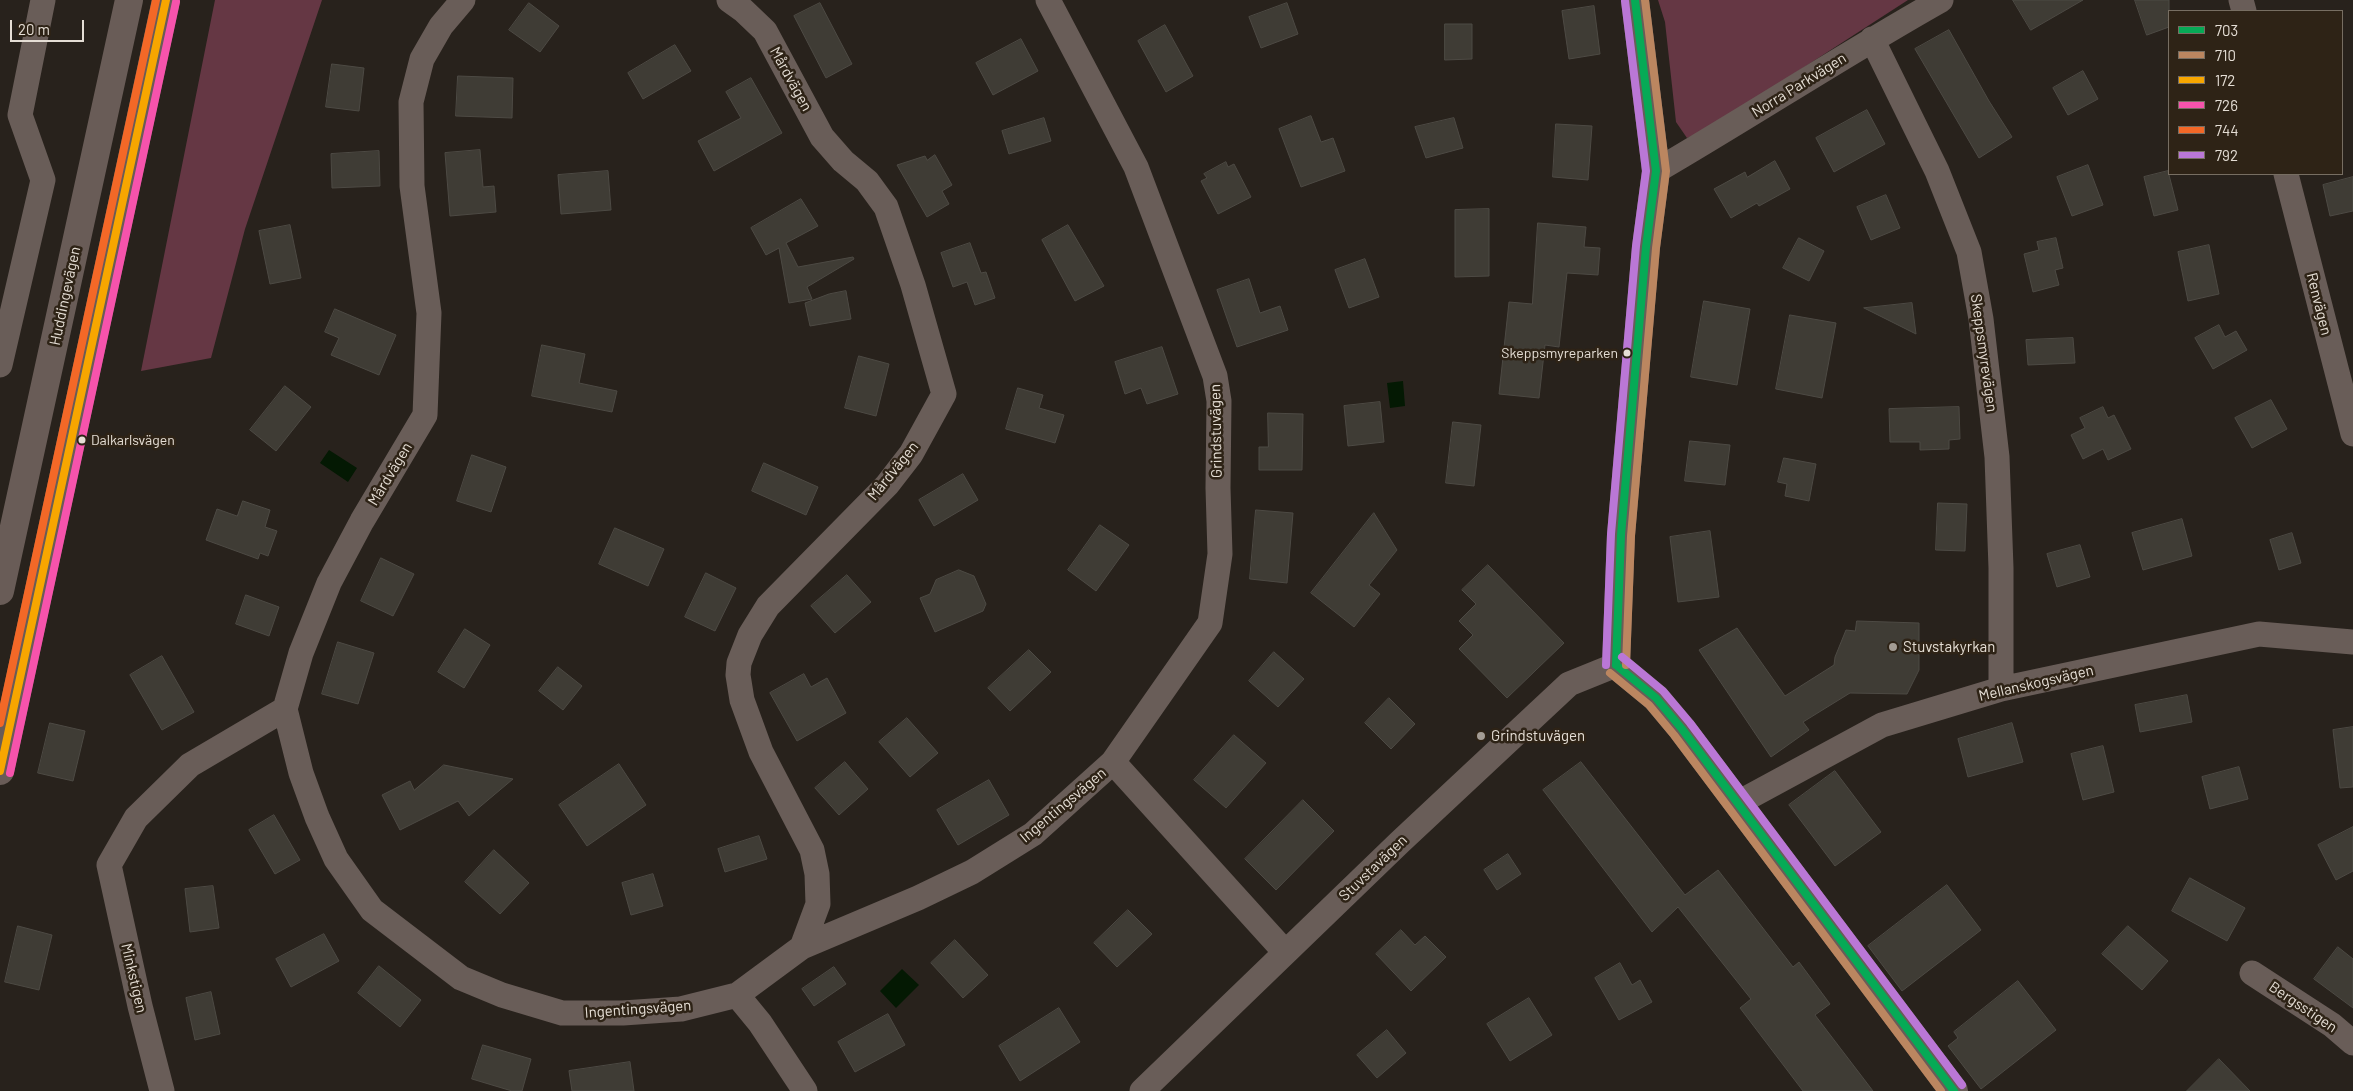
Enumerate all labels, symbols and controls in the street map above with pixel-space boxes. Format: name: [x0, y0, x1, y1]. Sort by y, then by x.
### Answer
scale bar: [12, 10, 86, 42]
legend: [2168, 10, 2343, 175]
text: 20 m: [18, 20, 50, 38]
text: 703: [2215, 21, 2238, 39]
street label: Mårdvägen: [766, 44, 816, 114]
text: 710: [2215, 46, 2236, 64]
street label: Norra Parkvägen: [1748, 49, 1850, 121]
text: 172: [2215, 71, 2235, 89]
text: 726: [2215, 96, 2238, 114]
text: 744: [2215, 121, 2239, 139]
text: 792: [2215, 146, 2238, 164]
street label: Huddingevägen: [46, 245, 84, 347]
street label: Renvägen: [2303, 271, 2335, 337]
street label: Skeppsmyrevägen: [1967, 293, 2001, 413]
place label: Skeppsmyreparken: [1501, 345, 1618, 361]
marker: Skeppsmyreparken: [1622, 348, 1632, 358]
street label: Grindstuvägen: [1206, 384, 1226, 478]
place label: Dalkarlsvägen: [91, 432, 175, 448]
marker: Dalkarlsvägen: [77, 435, 87, 445]
street label: Mårdvägen: [864, 438, 922, 504]
street label: Mårdvägen: [364, 439, 416, 509]
place label: Stuvstakyrkan: [1903, 638, 1995, 656]
marker: Stuvstakyrkan: [1887, 641, 1899, 653]
street label: Mellanskogsvägen: [1977, 661, 2095, 705]
place label: Grindstuvägen: [1491, 727, 1585, 745]
marker: Grindstuvägen: [1475, 730, 1487, 742]
street label: Ingentingsvägen: [1016, 764, 1110, 846]
street label: Stuvstavägen: [1335, 831, 1411, 905]
street label: Minkstigen: [117, 942, 151, 1014]
street label: Bergsstigen: [2266, 978, 2340, 1036]
street label: Ingentingsvägen: [584, 996, 692, 1022]

